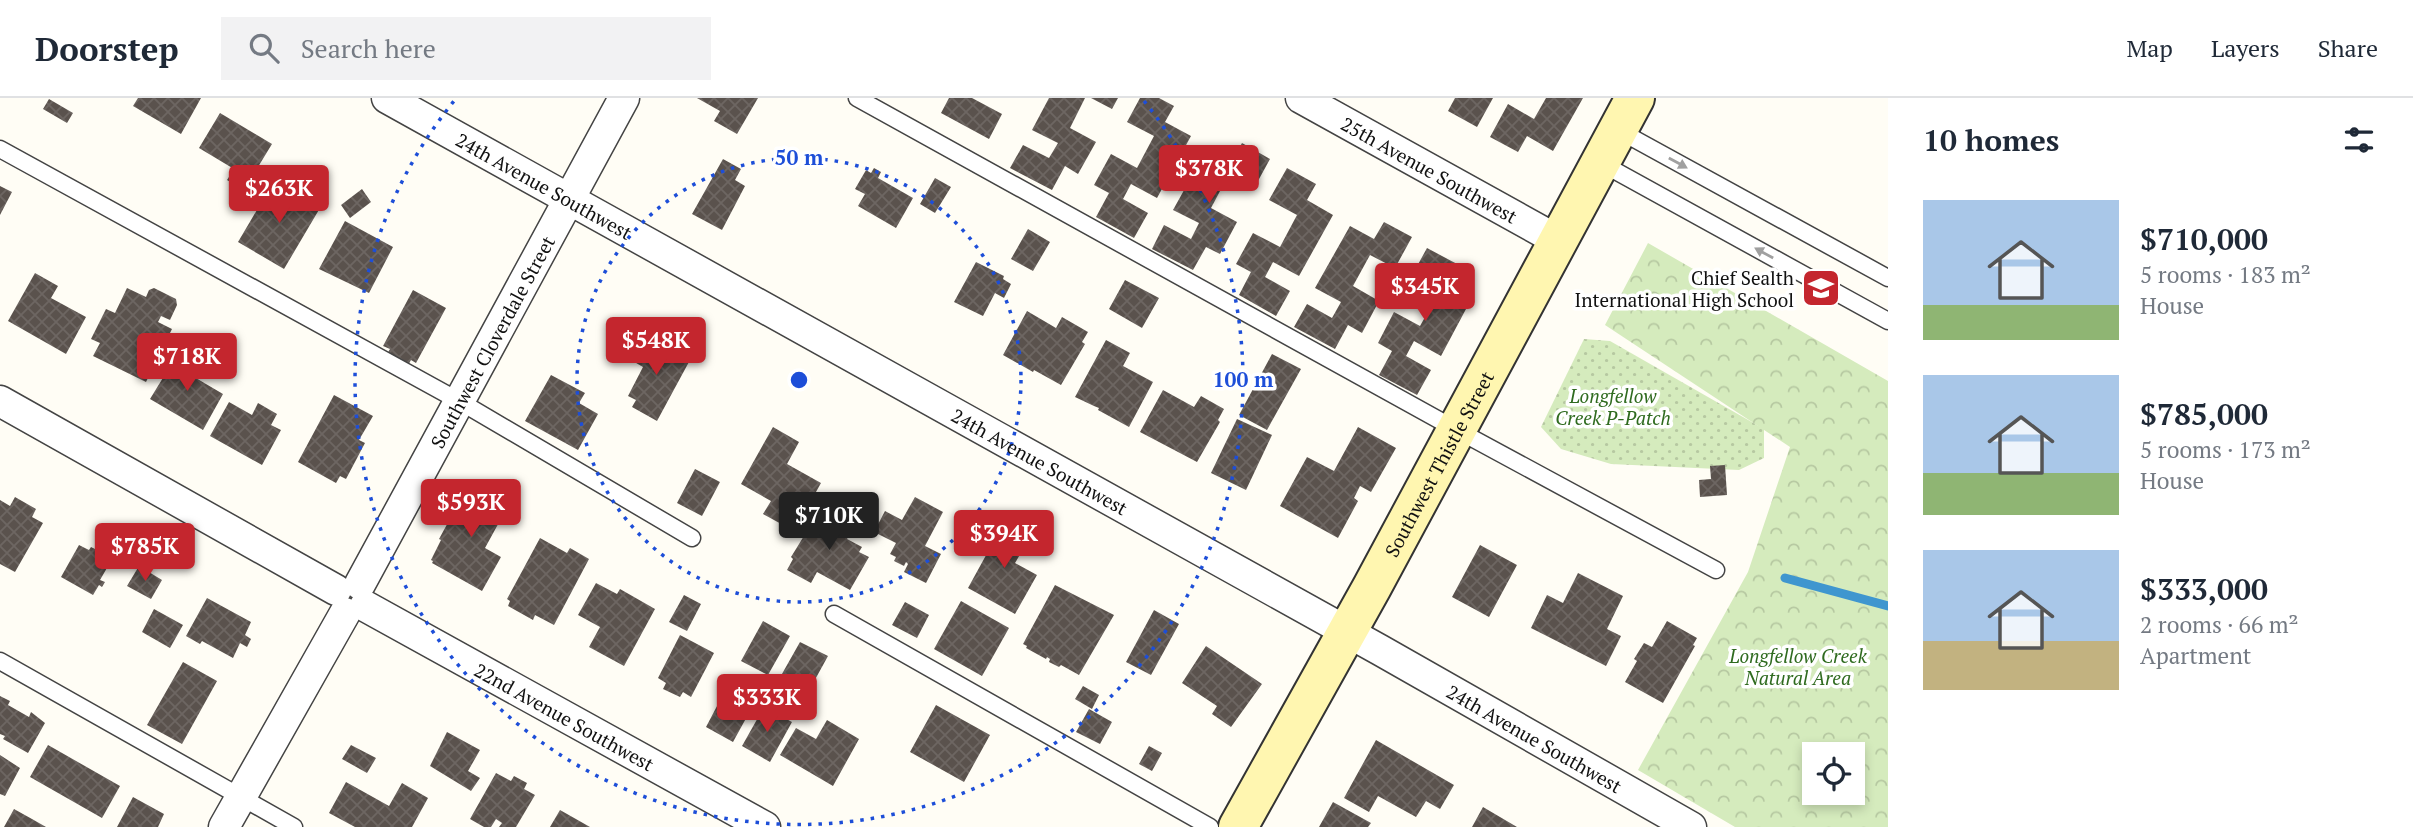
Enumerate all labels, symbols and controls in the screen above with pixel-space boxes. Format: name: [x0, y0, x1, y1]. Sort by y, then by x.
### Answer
search box: [221, 17, 711, 80]
text: Doorstep: [35, 27, 179, 70]
icon: search: [245, 29, 283, 67]
text: Search here: [301, 31, 436, 65]
text: Map: [2126, 32, 2173, 64]
text: Layers: [2211, 32, 2280, 64]
text: Share: [2318, 32, 2378, 64]
street label: 25th Avenue Southwest: [1337, 110, 1522, 228]
text: 10 homes: [1923, 120, 2059, 160]
icon: filters: [2340, 121, 2378, 159]
street label: 24th Avenue Southwest: [452, 126, 637, 244]
text: 50 m: [775, 143, 824, 171]
pin: $378K: [1160, 146, 1258, 205]
text: $378K: [1175, 152, 1243, 183]
one-way arrow: [1668, 157, 1688, 169]
pin: $263K: [230, 166, 328, 225]
text: $263K: [245, 172, 313, 203]
text: $710,000: [2140, 219, 2268, 259]
icon: home: [1979, 228, 2063, 312]
street label: Southwest Cloverdale Street: [424, 231, 560, 452]
one-way arrow: [1754, 247, 1774, 259]
text: 5 rooms · 183 m²: [2140, 259, 2311, 290]
pin: $345K: [1376, 264, 1474, 323]
place label: Chief Sealth International High School: [1575, 265, 1794, 312]
school or university icon: Chief Sealth International High School: [1800, 267, 1842, 309]
text: $345K: [1391, 270, 1459, 301]
text: House: [2140, 290, 2204, 321]
pin: $548K: [607, 317, 705, 377]
text: $548K: [622, 324, 690, 355]
pin: $718K: [138, 334, 236, 393]
text: $718K: [153, 340, 221, 371]
text: 100 m: [1213, 365, 1274, 393]
street label: Southwest Thistle Street: [1378, 366, 1499, 561]
centre of rings: [787, 368, 811, 392]
park label: Longfellow Creek P-Patch: [1555, 383, 1671, 430]
text: $785,000: [2140, 394, 2268, 434]
street label: 24th Avenue Southwest: [947, 402, 1132, 520]
icon: home: [1979, 403, 2063, 487]
text: 5 rooms · 173 m²: [2140, 434, 2311, 465]
text: House: [2140, 465, 2204, 496]
pin: $593K: [422, 480, 520, 539]
text: $593K: [437, 486, 505, 517]
pin: $710K: [780, 492, 878, 552]
text: $710K: [795, 499, 863, 530]
pin: $394K: [955, 510, 1053, 570]
text: $394K: [970, 517, 1038, 548]
pin: $785K: [96, 524, 194, 583]
text: $785K: [111, 530, 179, 561]
text: $333,000: [2140, 569, 2268, 609]
icon: home: [1979, 578, 2063, 662]
text: 2 rooms · 66 m²: [2140, 609, 2299, 640]
text: Apartment: [2140, 640, 2251, 671]
park label: Longfellow Creek Natural Area: [1728, 643, 1868, 690]
street label: 22nd Avenue Southwest: [470, 657, 659, 776]
pin: $333K: [718, 674, 816, 734]
street label: 24th Avenue Southwest: [1442, 678, 1627, 798]
text: $333K: [733, 681, 801, 712]
map controls: [1802, 742, 1865, 805]
button: locate: [1802, 742, 1865, 805]

